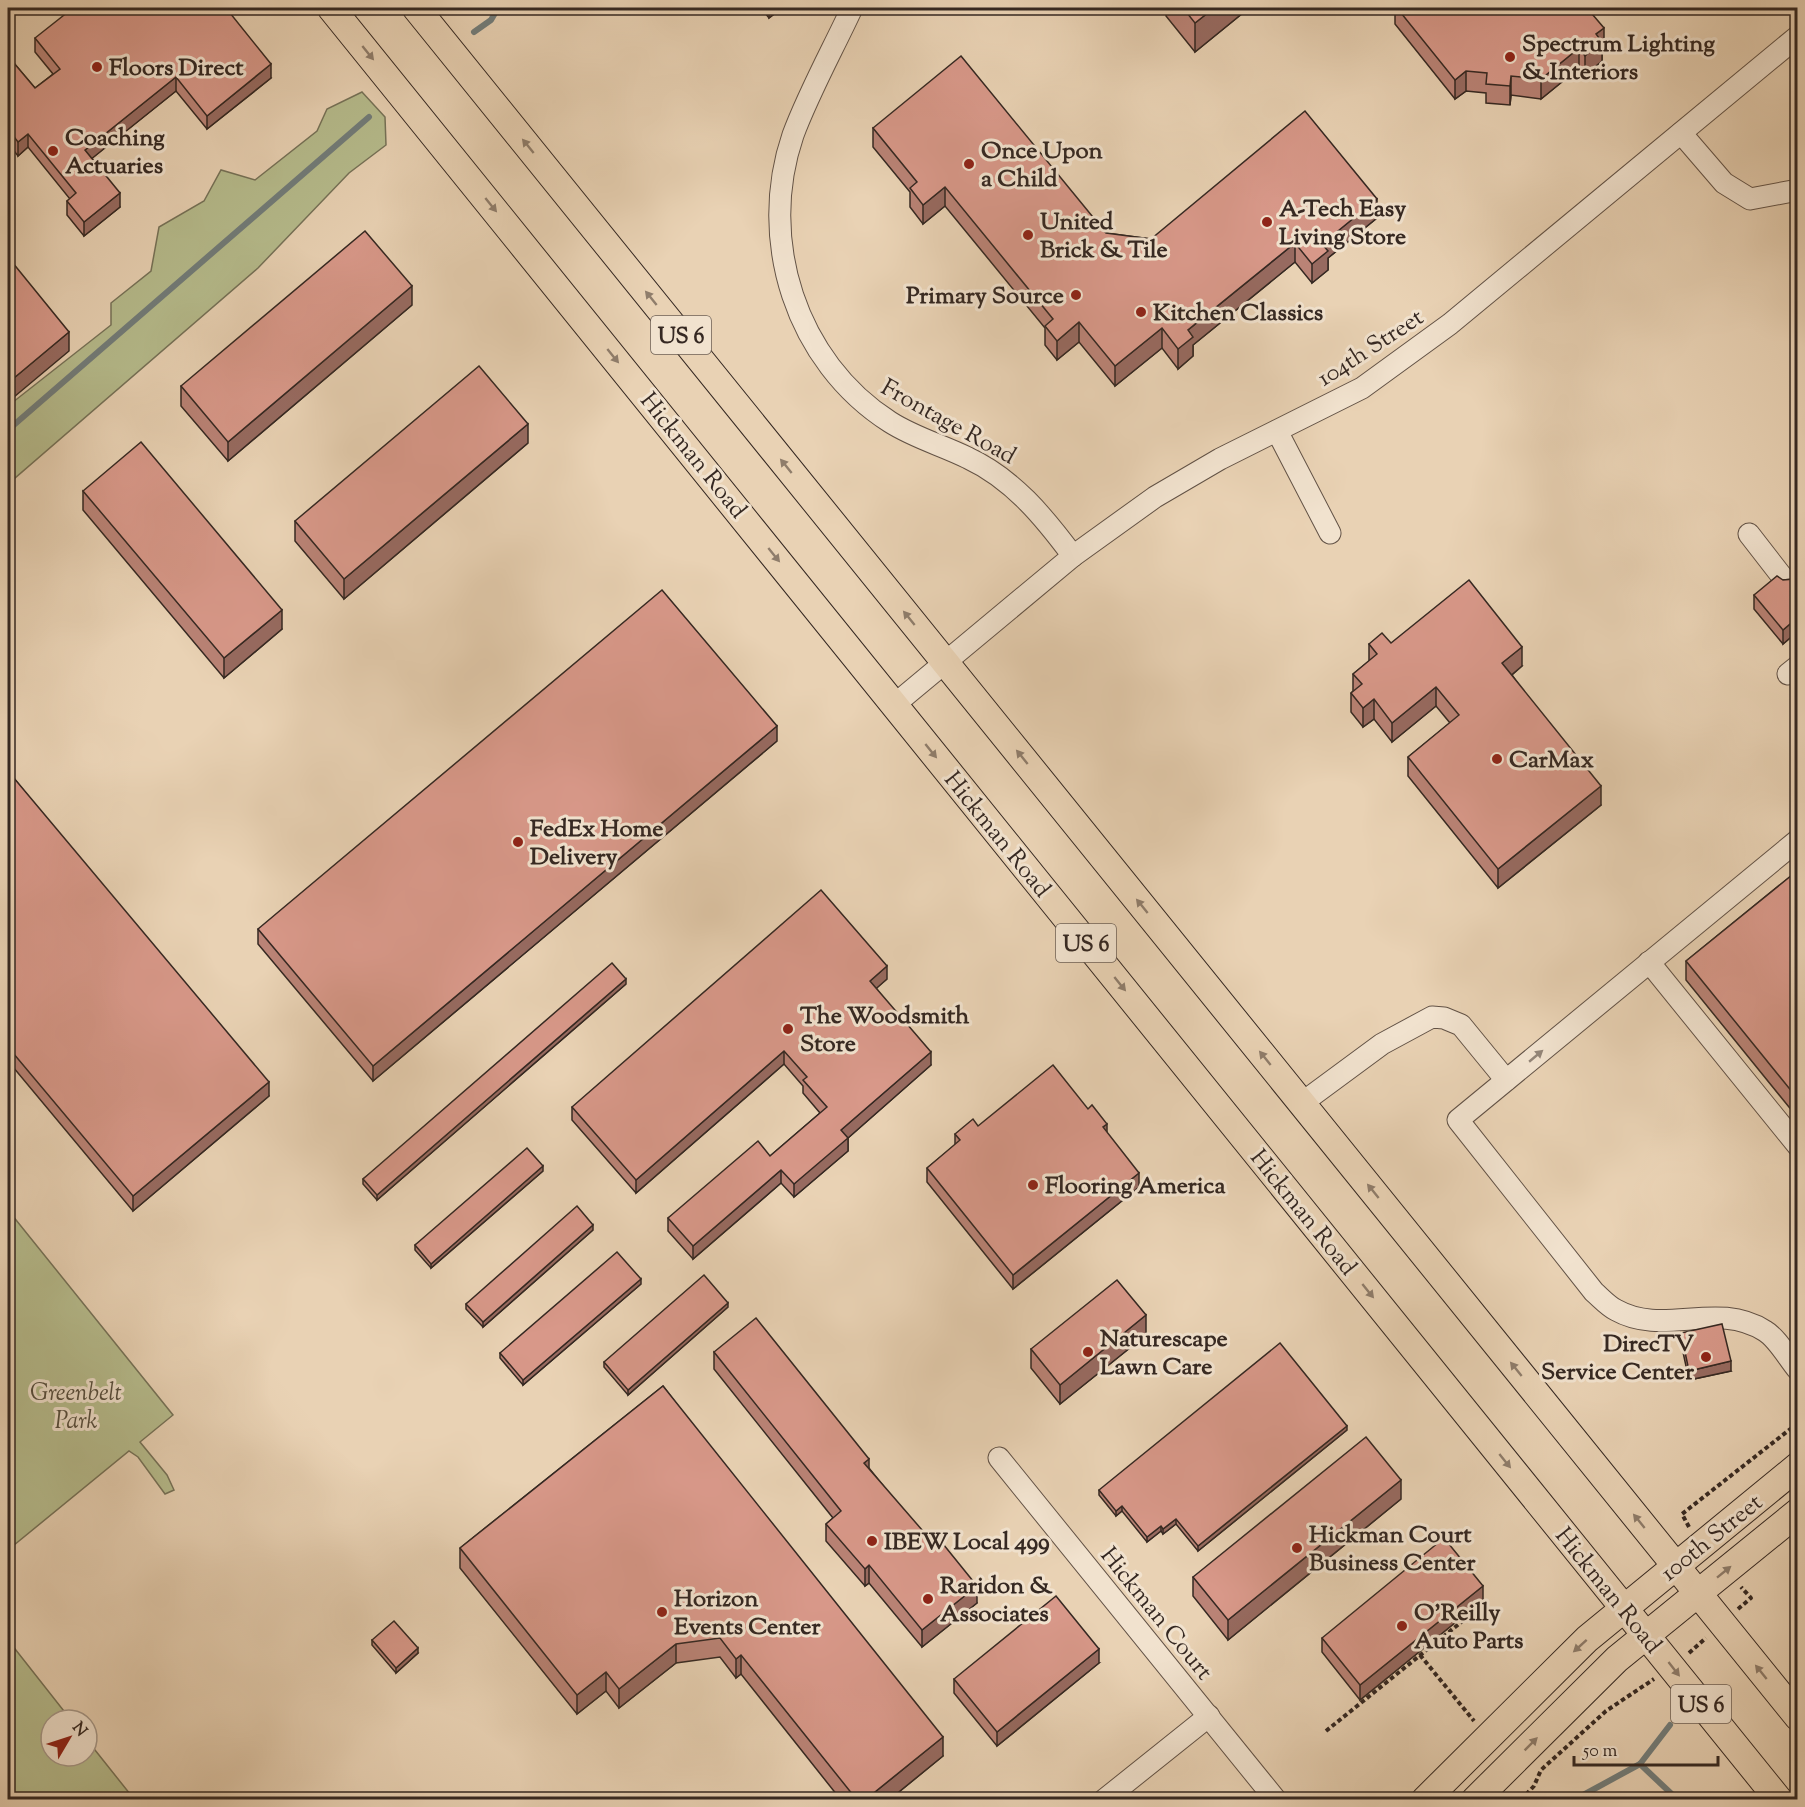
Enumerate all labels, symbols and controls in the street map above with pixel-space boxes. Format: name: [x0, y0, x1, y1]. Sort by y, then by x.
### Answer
place label: Spectrum Lighting & Interiors: [1522, 28, 1715, 90]
one-way arrow: [362, 45, 375, 61]
marker: Spectrum Lighting & Interiors: [1503, 50, 1517, 64]
place label: Floors Direct: [109, 52, 244, 86]
marker: Floors Direct: [90, 60, 104, 74]
place label: Coaching Actuaries: [65, 122, 165, 184]
place label: Once Upon a Child: [981, 135, 1104, 197]
one-way arrow: [522, 138, 535, 154]
marker: Coaching Actuaries: [46, 144, 60, 158]
marker: Once Upon a Child: [962, 157, 976, 171]
place label: A-Tech Easy Living Store: [1279, 193, 1406, 255]
one-way arrow: [484, 197, 496, 212]
place label: United Brick & Tile: [1040, 206, 1168, 268]
marker: A-Tech Easy Living Store: [1260, 215, 1274, 229]
marker: United Brick & Tile: [1021, 228, 1035, 242]
place label: Primary Source: [906, 280, 1064, 314]
marker: Primary Source: [1069, 288, 1083, 302]
one-way arrow: [644, 290, 657, 306]
place label: Kitchen Classics: [1153, 297, 1323, 331]
street label: 104th Street: [1311, 302, 1431, 396]
marker: Kitchen Classics: [1134, 305, 1148, 319]
road number: US 6: [651, 316, 711, 354]
one-way arrow: [607, 348, 620, 364]
street label: Frontage Road: [874, 372, 1022, 474]
street label: Hickman Road: [631, 386, 754, 527]
one-way arrow: [780, 458, 793, 474]
one-way arrow: [768, 547, 781, 563]
one-way arrow: [902, 610, 915, 626]
one-way arrow: [924, 743, 937, 758]
place label: CarMax: [1509, 744, 1594, 778]
one-way arrow: [1015, 749, 1028, 765]
marker: CarMax: [1490, 752, 1504, 766]
street label: Hickman Road: [935, 765, 1058, 906]
place label: FedEx Home Delivery: [530, 813, 663, 875]
marker: FedEx Home Delivery: [511, 835, 525, 849]
one-way arrow: [1136, 898, 1149, 914]
road number: US 6: [1056, 924, 1116, 962]
one-way arrow: [1113, 976, 1126, 992]
place label: The Woodsmith Store: [800, 1000, 970, 1062]
marker: The Woodsmith Store: [781, 1022, 795, 1036]
one-way arrow: [1259, 1050, 1271, 1065]
one-way arrow: [1528, 1050, 1543, 1063]
street label: Hickman Road: [1241, 1143, 1364, 1284]
place label: Flooring America: [1045, 1170, 1226, 1204]
marker: Flooring America: [1026, 1178, 1040, 1192]
one-way arrow: [1367, 1184, 1380, 1199]
one-way arrow: [1362, 1284, 1374, 1299]
place label: Naturescape Lawn Care: [1100, 1323, 1228, 1385]
place label: DirecTV Service Center: [1541, 1328, 1695, 1390]
marker: Naturescape Lawn Care: [1081, 1345, 1095, 1359]
marker: DirecTV Service Center: [1699, 1350, 1713, 1364]
one-way arrow: [1510, 1361, 1523, 1377]
park label: Greenbelt Park: [30, 1377, 122, 1439]
one-way arrow: [1498, 1453, 1511, 1469]
street label: 100th Street: [1654, 1487, 1771, 1590]
one-way arrow: [1632, 1513, 1645, 1529]
place label: Hickman Court Business Center: [1309, 1519, 1476, 1581]
street label: Hickman Road: [1546, 1521, 1669, 1662]
place label: IBEW Local 499: [884, 1526, 1050, 1560]
marker: IBEW Local 499: [865, 1534, 879, 1548]
street label: Hickman Court: [1091, 1540, 1220, 1688]
marker: Hickman Court Business Center: [1290, 1541, 1304, 1555]
one-way arrow: [1716, 1565, 1732, 1578]
place label: Raridon & Associates: [940, 1570, 1053, 1632]
place label: Horizon Events Center: [674, 1583, 821, 1645]
marker: Raridon & Associates: [921, 1592, 935, 1606]
place label: O'Reilly Auto Parts: [1414, 1597, 1524, 1659]
marker: Horizon Events Center: [655, 1605, 669, 1619]
marker: O'Reilly Auto Parts: [1395, 1619, 1409, 1633]
one-way arrow: [1572, 1639, 1587, 1653]
one-way arrow: [1667, 1661, 1680, 1677]
one-way arrow: [1754, 1664, 1767, 1680]
road number: US 6: [1671, 1685, 1731, 1723]
north arrow: [39, 1708, 99, 1768]
text: N: [66, 1718, 92, 1743]
scale bar: [1574, 1729, 1718, 1767]
one-way arrow: [1524, 1737, 1539, 1751]
text: 50 m: [1582, 1739, 1618, 1765]

